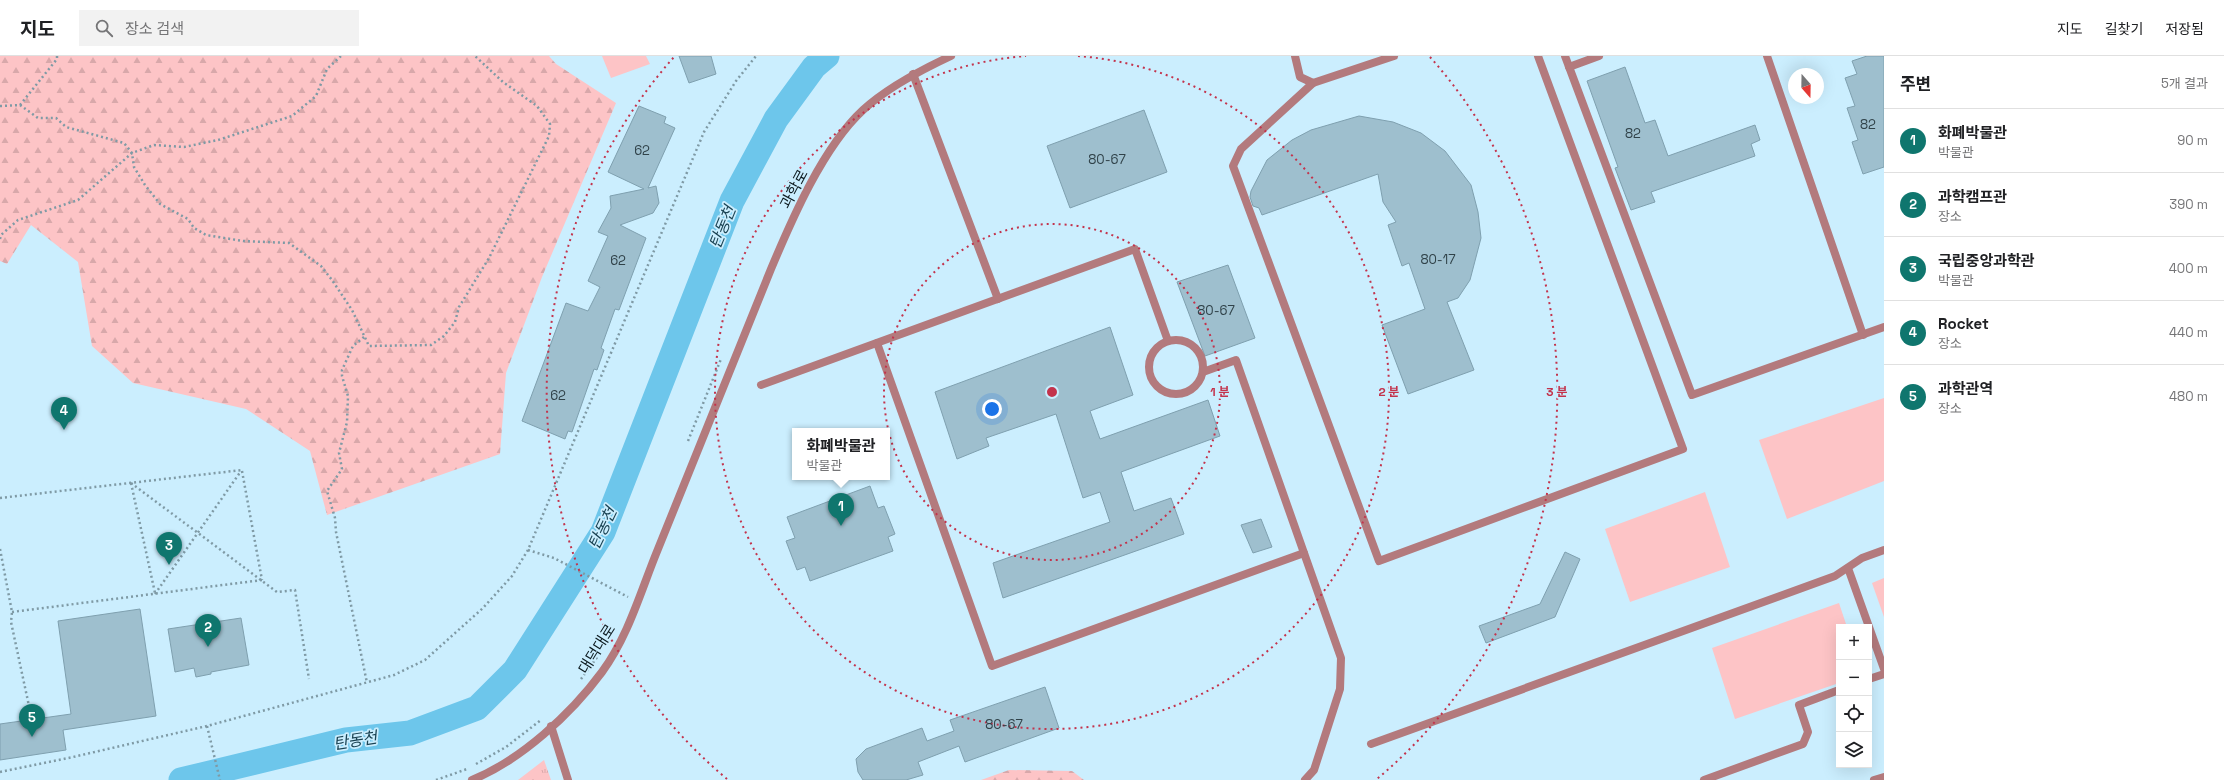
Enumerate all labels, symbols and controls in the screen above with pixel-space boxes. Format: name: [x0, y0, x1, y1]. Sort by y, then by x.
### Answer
search box: [79, 10, 359, 46]
text: 지도: [20, 17, 55, 42]
icon: search: [93, 17, 115, 39]
text: 장소 검색: [125, 19, 184, 38]
text: 지도: [2057, 20, 2083, 38]
text: 길찾기: [2105, 20, 2143, 38]
text: 저장됨: [2165, 20, 2204, 38]
north arrow: [1788, 68, 1824, 104]
text: 주변: [1900, 73, 1931, 95]
text: 5개 결과: [2161, 75, 2208, 92]
house number: 82: [1860, 116, 1876, 133]
text: 화폐박물관: [1938, 123, 2007, 142]
house number: 82: [1625, 125, 1641, 142]
text: 1: [1910, 132, 1916, 149]
text: 90 m: [2177, 132, 2208, 149]
house number: 62: [634, 142, 650, 159]
text: 박물관: [1938, 144, 1974, 161]
house number: 80-67: [1088, 151, 1126, 168]
street label: 과학로: [775, 166, 812, 212]
text: 과학캠프관: [1938, 187, 2007, 206]
text: 2: [1909, 196, 1917, 213]
text: 390 m: [2169, 196, 2208, 213]
water label: 탄동천: [704, 201, 741, 252]
text: 장소: [1938, 208, 1962, 225]
house number: 80-17: [1420, 251, 1456, 268]
text: 국립중앙과학관: [1938, 251, 2035, 270]
house number: 62: [610, 252, 626, 269]
text: 3: [1909, 260, 1917, 277]
text: 400 m: [2169, 260, 2208, 277]
text: 박물관: [1938, 272, 1974, 289]
house number: 80-67: [1197, 302, 1235, 319]
text: Rocket: [1938, 314, 1989, 333]
text: 4: [1909, 324, 1917, 341]
text: 440 m: [2169, 324, 2208, 341]
text: 장소: [1938, 335, 1962, 352]
text: 과학관역: [1938, 379, 1993, 398]
text: 1 분: [1210, 384, 1230, 400]
text: 2 분: [1378, 384, 1400, 400]
text: 3 분: [1546, 384, 1568, 400]
centre of rings: [1045, 385, 1059, 399]
house number: 62: [550, 387, 566, 404]
text: 5: [1909, 388, 1917, 405]
text: 480 m: [2169, 388, 2208, 405]
pin: 4: [51, 397, 77, 430]
your location: [982, 399, 1002, 419]
text: 장소: [1938, 400, 1962, 417]
popup: [792, 428, 890, 480]
text: 화폐박물관: [806, 436, 876, 455]
text: 박물관: [806, 457, 842, 474]
pin: 1: [828, 493, 854, 526]
water label: 탄동천: [583, 502, 623, 553]
pin: 3: [156, 532, 182, 565]
pin: 2: [195, 614, 221, 647]
street label: 대덕대로: [574, 620, 619, 677]
map controls: [1836, 624, 1872, 768]
button: +: [1836, 624, 1872, 660]
button: −: [1836, 660, 1872, 696]
button: locate: [1836, 696, 1872, 732]
pin: 5: [19, 704, 45, 737]
house number: 80-67: [985, 716, 1023, 733]
water label: 탄동천: [332, 726, 381, 754]
button: layers: [1836, 732, 1872, 768]

